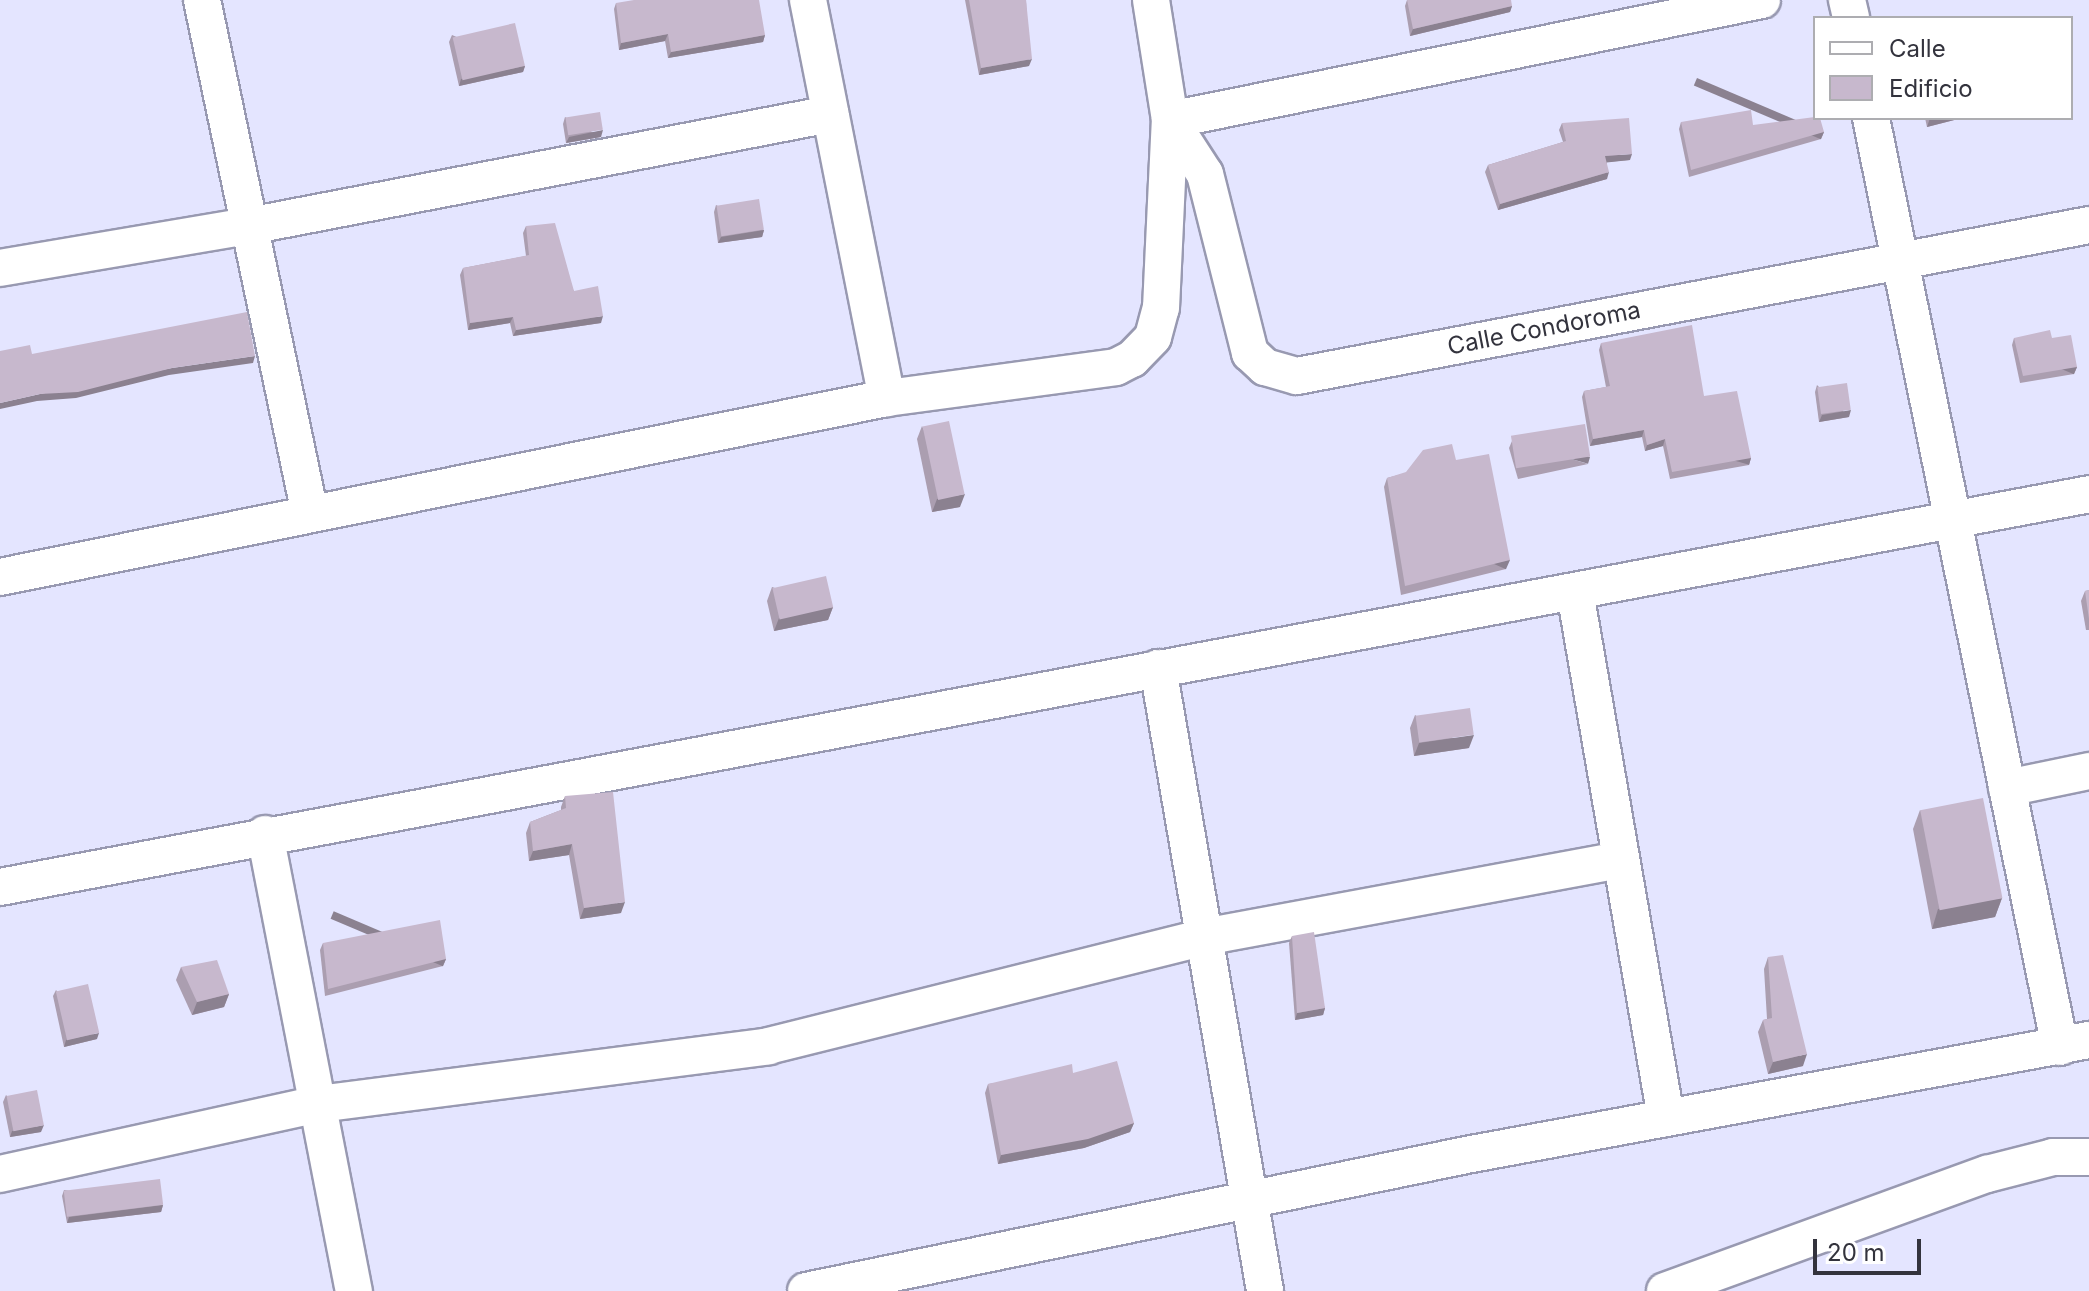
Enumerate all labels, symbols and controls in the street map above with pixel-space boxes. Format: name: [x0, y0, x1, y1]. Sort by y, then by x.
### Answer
legend: [1813, 16, 2073, 120]
text: Calle: [1889, 34, 1946, 63]
text: Edificio: [1889, 74, 1973, 103]
street label: Calle Condoroma: [1445, 295, 1643, 361]
scale bar: [1817, 1223, 1925, 1273]
text: 20 m: [1827, 1238, 1885, 1267]

